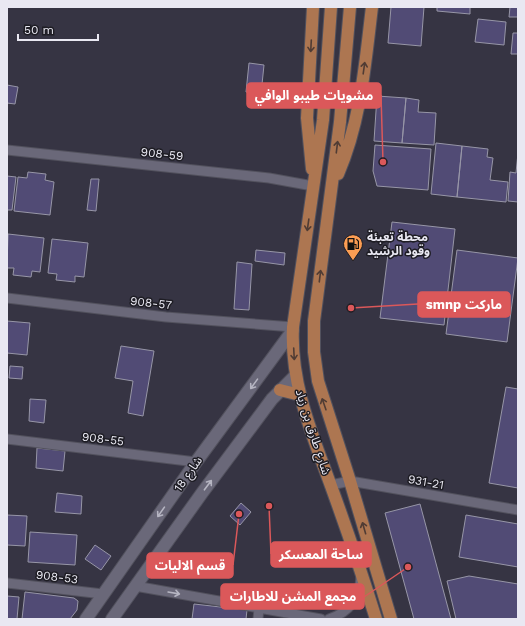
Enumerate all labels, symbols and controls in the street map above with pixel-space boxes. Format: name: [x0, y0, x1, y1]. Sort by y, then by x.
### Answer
scale bar: [18, 16, 98, 42]
text: 50 m: [24, 23, 54, 37]
one-way arrow: [307, 39, 315, 52]
one-way arrow: [360, 62, 368, 75]
callout: مشويات طيبو الوافي: [247, 83, 381, 108]
text: مشويات طيبو الوافي: [255, 88, 373, 106]
one-way arrow: [333, 141, 341, 154]
street label: 908-59: [140, 145, 184, 163]
one-way arrow: [304, 218, 312, 231]
place label: محطة تعبئة وقود الرشيد: [367, 230, 430, 258]
fuel station icon: محطة تعبئة وقود الرشيد: [342, 233, 364, 261]
one-way arrow: [317, 270, 324, 283]
callout: smnp ماركت: [418, 292, 510, 317]
street label: 908-57: [129, 294, 173, 312]
text: smnp ماركت: [426, 297, 502, 312]
one-way arrow: [290, 347, 297, 360]
one-way arrow: [249, 378, 258, 389]
street label: شارع طارق بن زياد: [291, 387, 333, 477]
one-way arrow: [320, 398, 328, 410]
street label: 908-55: [81, 429, 125, 449]
street label: شارع 18: [171, 454, 207, 495]
street label: 931-21: [407, 472, 445, 492]
one-way arrow: [204, 479, 212, 490]
one-way arrow: [157, 506, 165, 517]
one-way arrow: [360, 522, 367, 535]
callout: ساحة المعسكر: [271, 542, 371, 567]
text: ساحة المعسكر: [278, 547, 363, 562]
callout: قسم الاليات: [147, 553, 233, 578]
text: قسم الاليات: [155, 558, 226, 576]
street label: 908-53: [35, 567, 79, 587]
callout: مجمع المشن للاطارات: [221, 584, 364, 609]
one-way arrow: [167, 589, 180, 597]
text: مجمع المشن للاطارات: [230, 589, 356, 606]

